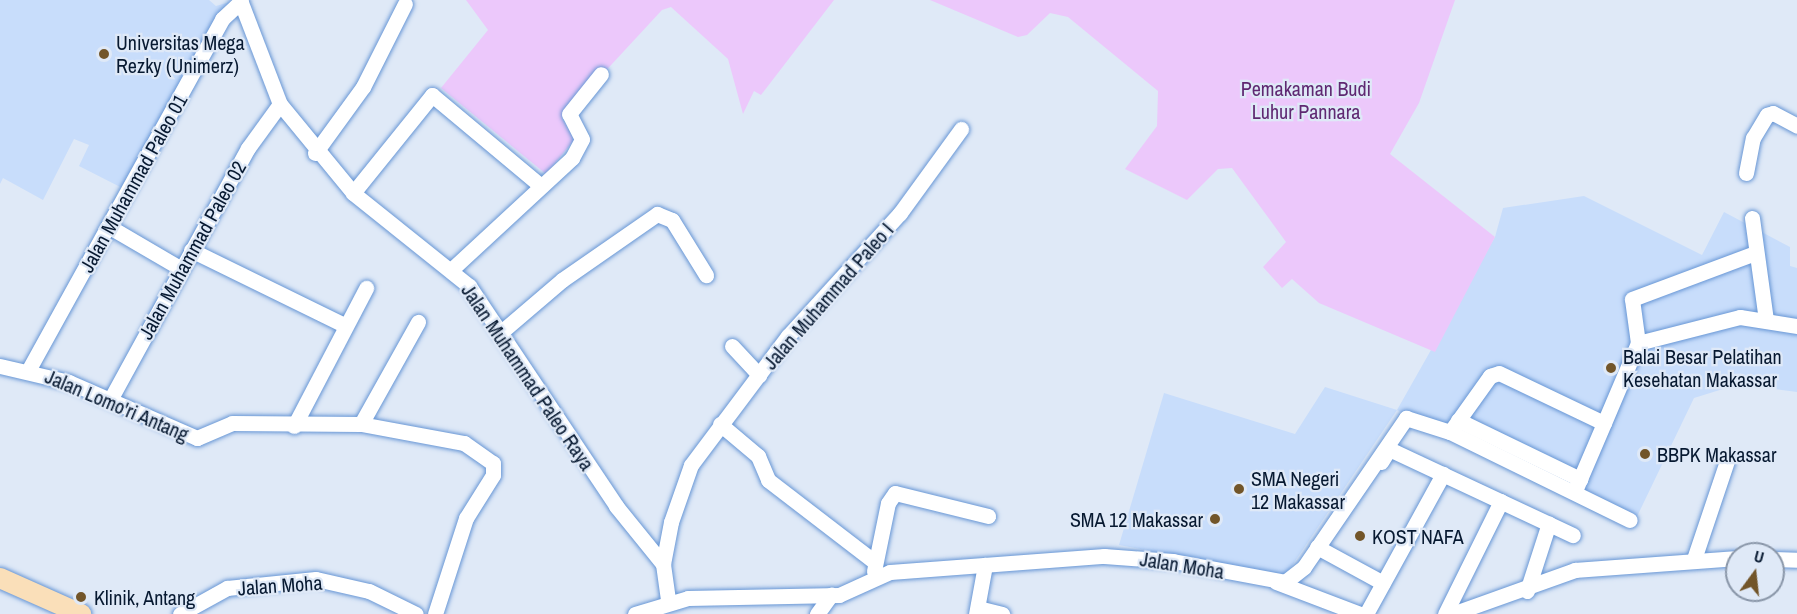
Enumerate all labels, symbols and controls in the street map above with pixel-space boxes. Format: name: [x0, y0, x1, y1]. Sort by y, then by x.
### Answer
place label: Universitas Mega Rezky (Unimerz): [116, 30, 245, 77]
marker: Universitas Mega Rezky (Unimerz): [97, 47, 111, 61]
park label: Pemakaman Budi Luhur Pannara: [1241, 77, 1371, 124]
street label: Jalan Muhammad Paleo 01: [74, 90, 192, 276]
street label: Jalan Muhammad Paleo 02: [133, 157, 251, 343]
street label: Jalan Muhammad Paleo I: [758, 218, 898, 374]
street label: Jalan Muhammad Paleo Raya: [457, 279, 599, 475]
place label: Balai Besar Pelatihan Kesehatan Makassar: [1623, 344, 1782, 391]
marker: Balai Besar Pelatihan Kesehatan Makassar: [1604, 361, 1618, 375]
street label: Jalan Lomo'ri Antang: [41, 364, 193, 446]
place label: BBPK Makassar: [1657, 442, 1776, 466]
marker: BBPK Makassar: [1638, 447, 1652, 461]
place label: SMA Negeri 12 Makassar: [1251, 466, 1345, 513]
marker: SMA Negeri 12 Makassar: [1232, 482, 1246, 496]
place label: SMA 12 Makassar: [1069, 507, 1203, 531]
marker: SMA 12 Makassar: [1208, 512, 1222, 526]
place label: KOST NAFA: [1372, 524, 1464, 548]
marker: KOST NAFA: [1353, 529, 1367, 543]
north arrow: [1725, 542, 1785, 602]
text: U: [1752, 545, 1767, 568]
street label: Jalan Moha: [1138, 547, 1226, 583]
street label: Jalan Moha: [237, 570, 323, 600]
place label: Klinik, Antang: [94, 585, 196, 609]
marker: Klinik, Antang: [72, 588, 90, 606]

